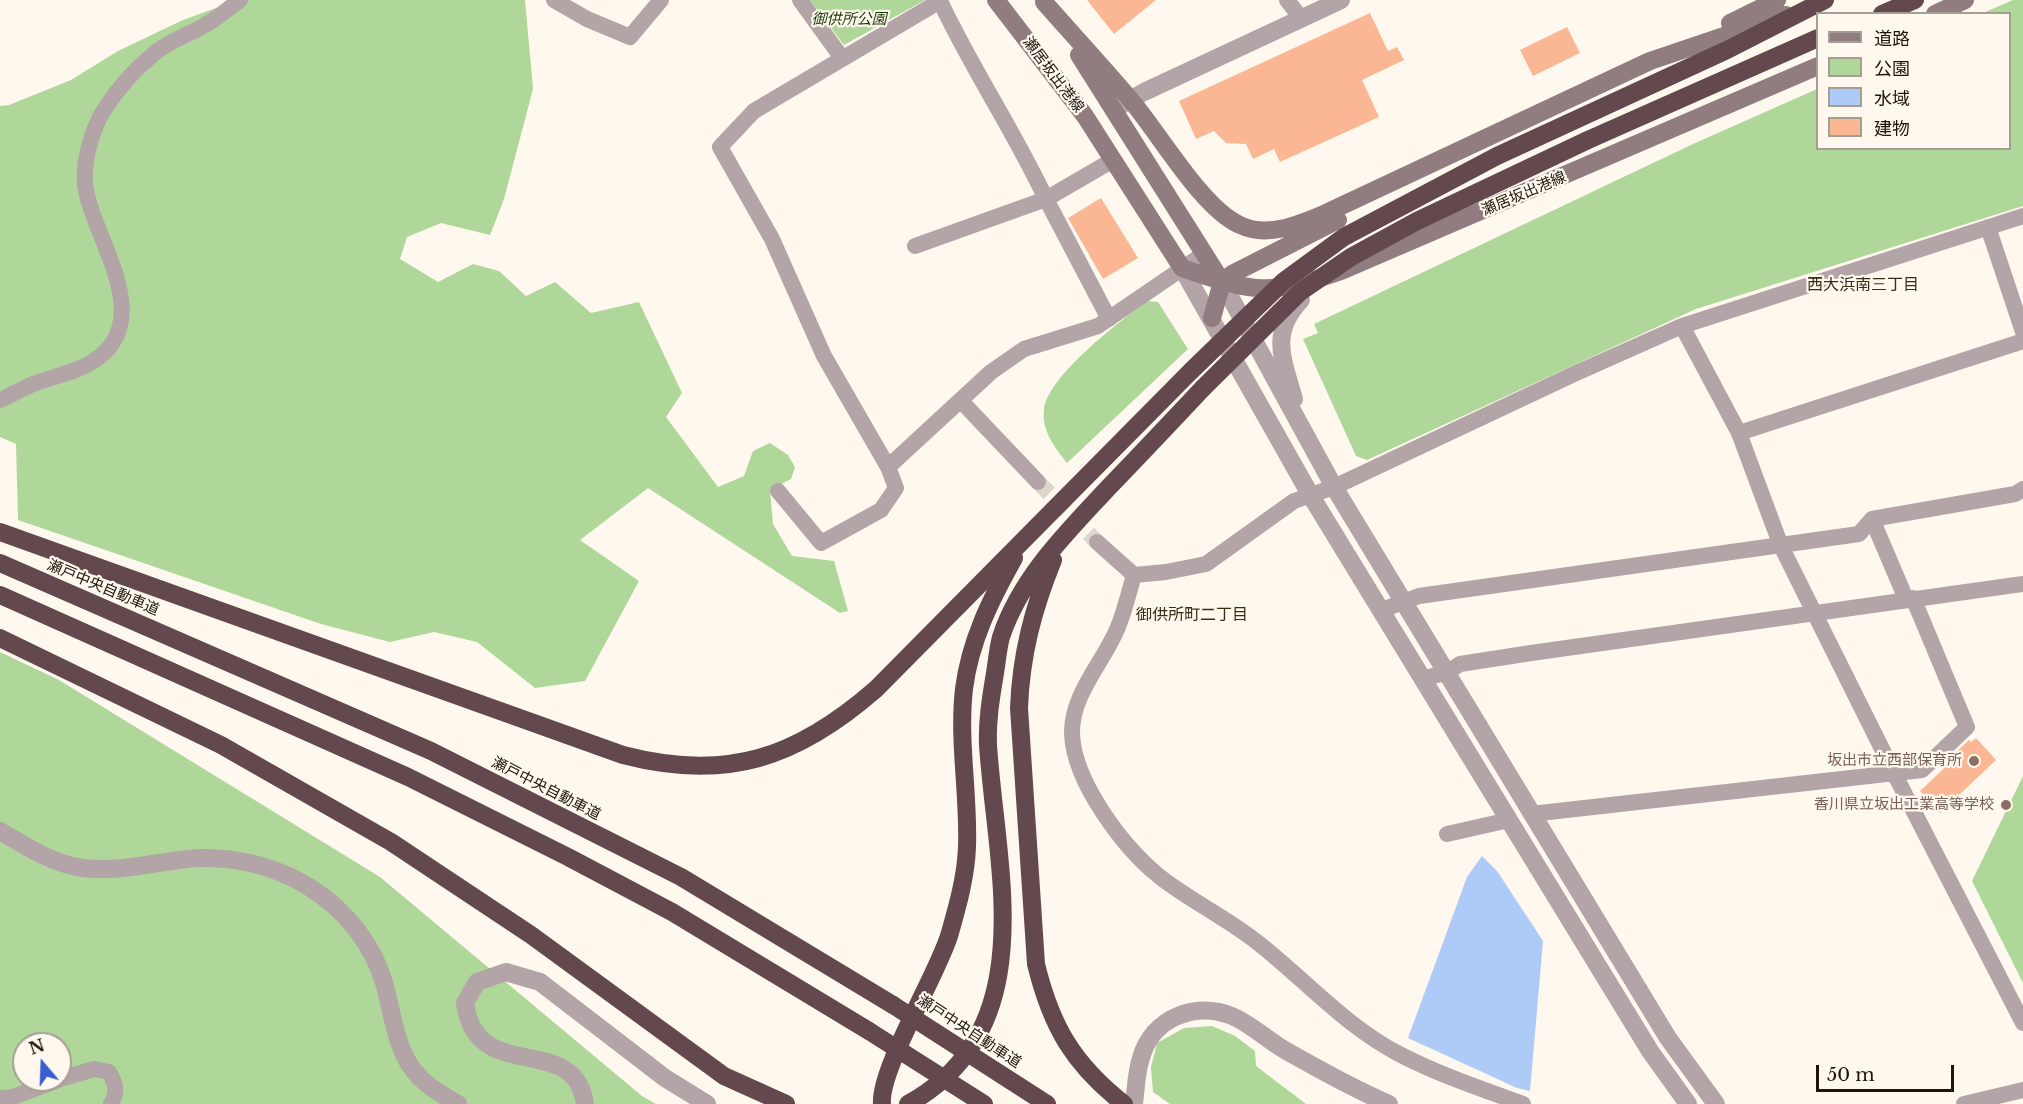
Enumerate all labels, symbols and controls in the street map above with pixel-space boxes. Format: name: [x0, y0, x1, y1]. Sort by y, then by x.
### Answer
park label: 御供所公園: [812, 11, 886, 29]
legend: [1816, 12, 2011, 150]
text: 道路: [1874, 28, 1910, 50]
street label: 瀬居坂出港線: [1019, 34, 1087, 116]
text: 公園: [1874, 58, 1910, 80]
text: 水域: [1874, 88, 1910, 110]
text: 建物: [1874, 118, 1910, 140]
street label: 瀬居坂出港線: [1479, 168, 1569, 220]
district label: 西大浜南三丁目: [1807, 275, 1919, 295]
street label: 瀬戸中央自動車道: [44, 556, 162, 620]
district label: 御供所町二丁目: [1136, 605, 1248, 625]
place label: 坂出市立西部保育所: [1827, 752, 1962, 770]
street label: 瀬戸中央自動車道: [488, 754, 604, 824]
marker: 坂出市立西部保育所: [1967, 754, 1981, 768]
place label: 香川県立坂出工業高等学校: [1814, 796, 1994, 814]
marker: 香川県立坂出工業高等学校: [1999, 798, 2013, 812]
street label: 瀬戸中央自動車道: [914, 992, 1024, 1072]
north arrow: [12, 1032, 72, 1092]
text: N: [26, 1035, 47, 1059]
scale bar: [1819, 1053, 1957, 1091]
text: 50 m: [1827, 1064, 1875, 1086]

